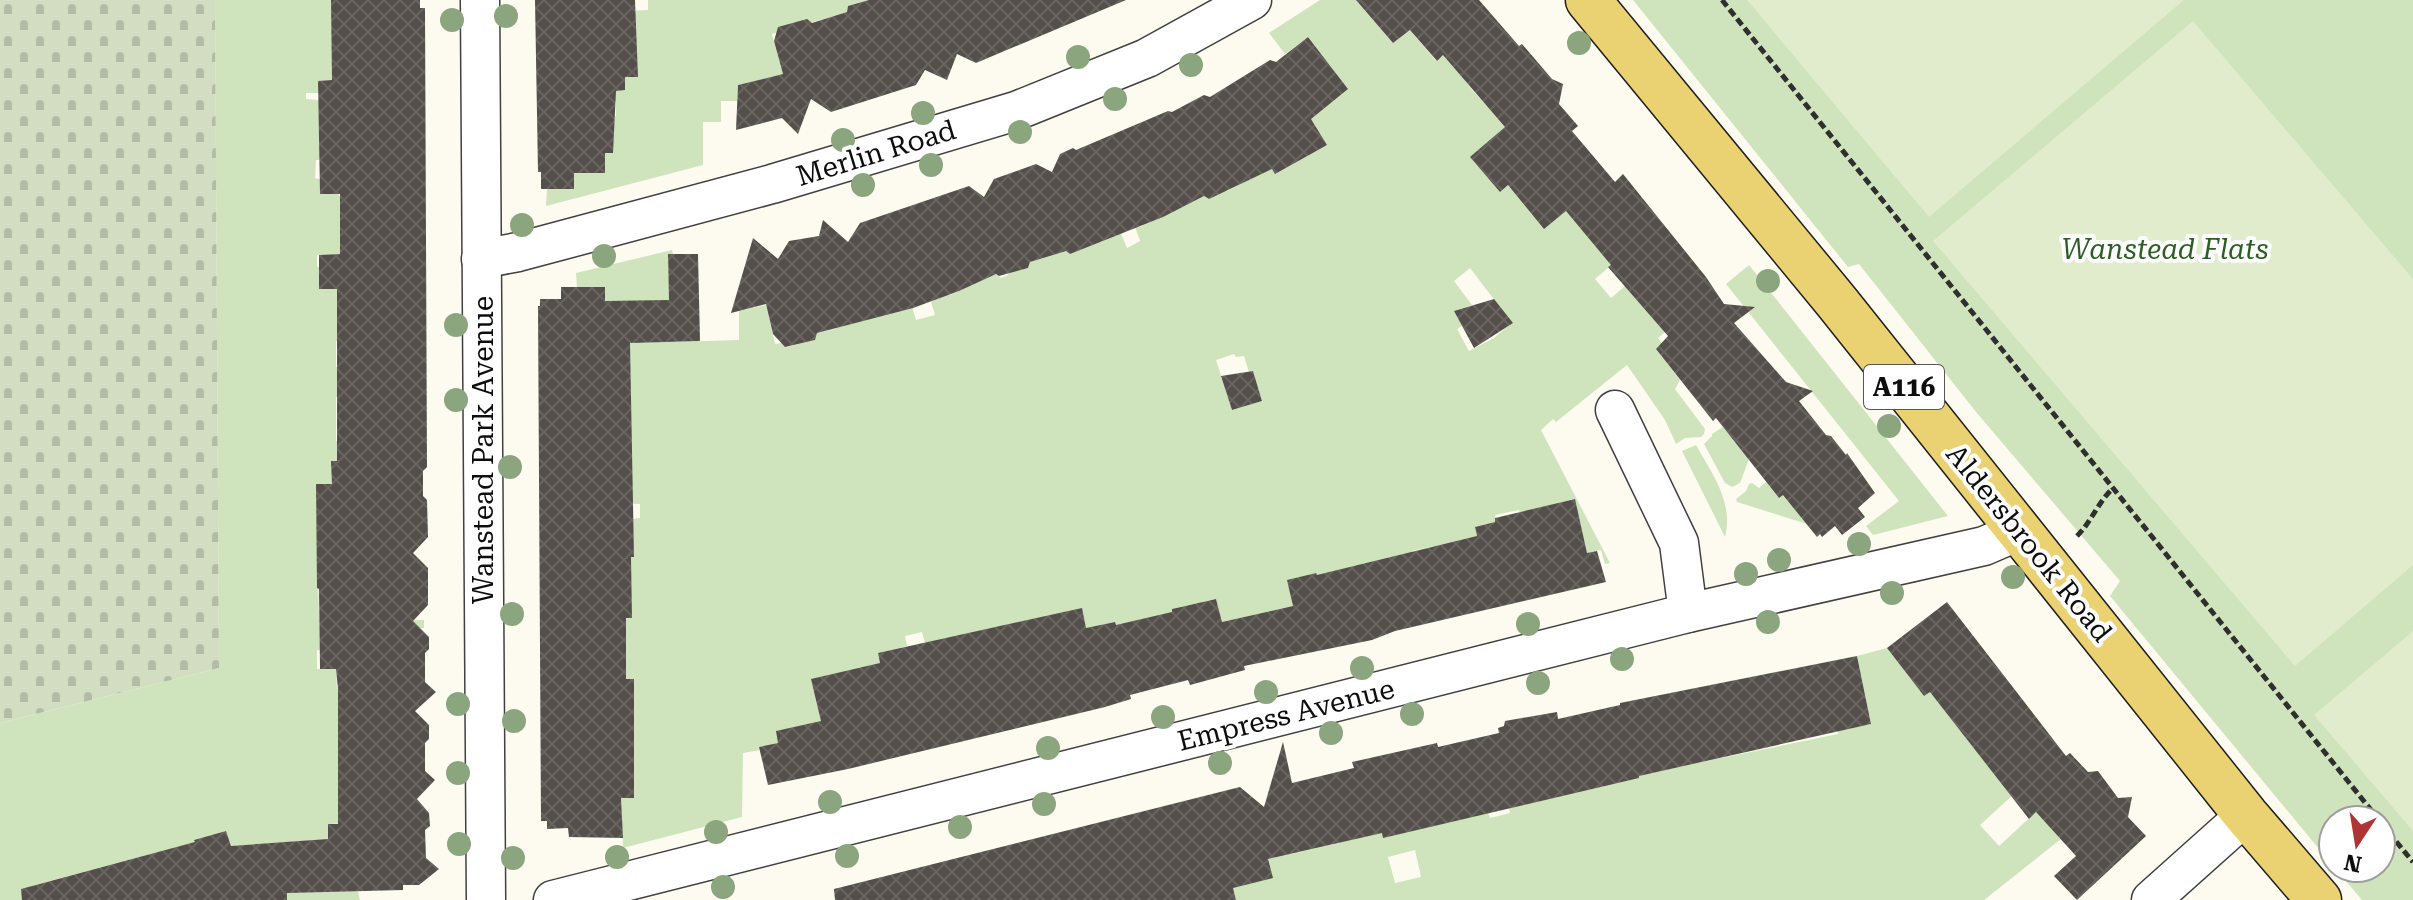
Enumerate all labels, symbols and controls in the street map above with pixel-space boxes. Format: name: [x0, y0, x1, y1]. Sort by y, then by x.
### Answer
street label: Merlin Road: [792, 113, 960, 193]
park label: Wanstead Flats: [2061, 233, 2269, 266]
street label: Wanstead Park Avenue: [467, 296, 500, 604]
road number: A116: [1864, 365, 1944, 409]
street label: Aldersbrook Road: [1939, 438, 2119, 648]
street label: Empress Avenue: [1174, 672, 1398, 758]
north arrow: [2317, 804, 2397, 884]
text: N: [2342, 849, 2364, 877]

